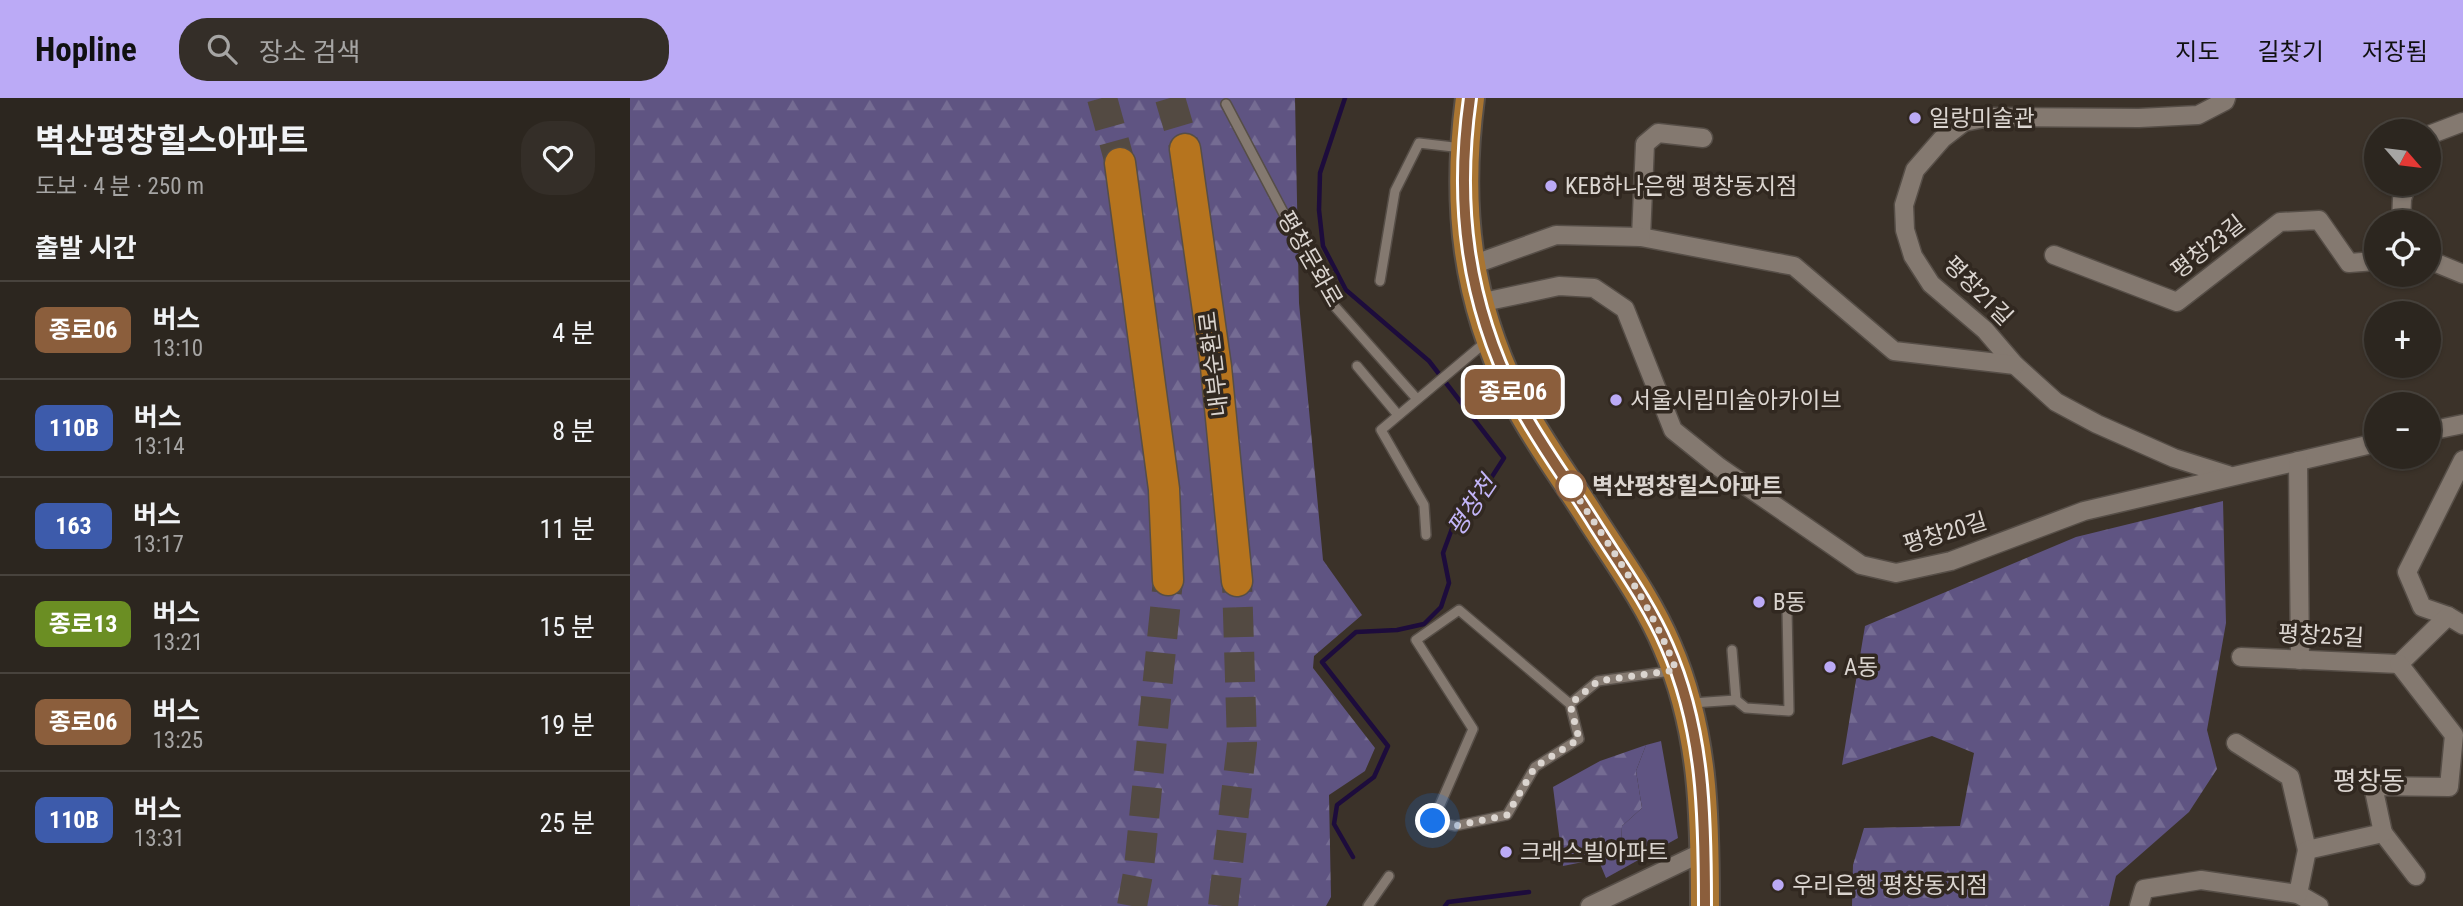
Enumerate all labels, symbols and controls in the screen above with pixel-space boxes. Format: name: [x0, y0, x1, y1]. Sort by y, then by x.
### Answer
search box: [179, 18, 669, 81]
text: Hopline: [35, 30, 137, 69]
icon: search: [203, 30, 241, 68]
text: 장소 검색: [259, 37, 360, 67]
text: 지도: [2175, 38, 2220, 66]
text: 길찾기: [2258, 38, 2324, 66]
text: 저장됨: [2362, 38, 2428, 66]
place label: 일랑미술관: [1929, 105, 2035, 132]
marker: 일랑미술관: [1907, 110, 1923, 126]
north arrow: [2364, 119, 2441, 196]
map controls: [2364, 119, 2441, 469]
text: 벽산평창힐스아파트: [35, 121, 308, 160]
button: heart: [521, 121, 595, 195]
text: 도보 · 4 분 · 250 m: [35, 173, 204, 200]
place label: KEB하나은행 평창동지점: [1565, 173, 1797, 200]
marker: KEB하나은행 평창동지점: [1543, 178, 1559, 194]
street label: 평창문화로: [1272, 206, 1348, 312]
street label: 평창23길: [2166, 210, 2250, 284]
button: locate: [2364, 210, 2441, 287]
text: 출발 시간: [35, 233, 137, 263]
street label: 평창21길: [1938, 251, 2018, 331]
button: +: [2364, 301, 2441, 378]
text: 버스: [152, 304, 200, 334]
street label: 내부순환로: [1194, 310, 1234, 418]
text: 종로06: [49, 316, 117, 344]
text: 4 분: [552, 318, 595, 348]
text: 13:10: [152, 335, 203, 362]
line badge: 종로06: [1464, 369, 1562, 415]
text: 종로06: [1479, 378, 1547, 406]
place label: 서울시립미술아카이브: [1630, 387, 1842, 414]
marker: 서울시립미술아카이브: [1608, 392, 1624, 408]
button: −: [2364, 392, 2441, 469]
text: 버스: [134, 402, 182, 432]
text: 110B: [49, 414, 99, 442]
text: 8 분: [552, 416, 595, 446]
text: 13:14: [134, 433, 185, 460]
water label: 평창천: [1442, 468, 1504, 541]
marker: 벽산평창힐스아파트: [1556, 471, 1586, 501]
place label: 벽산평창힐스아파트: [1592, 473, 1782, 500]
text: 버스: [133, 500, 181, 530]
street label: 평창20길: [1900, 507, 1990, 559]
text: 163: [55, 512, 92, 540]
text: 11 분: [539, 514, 595, 544]
text: 13:17: [133, 531, 184, 558]
place label: B동: [1773, 589, 1807, 616]
marker: B동: [1751, 594, 1767, 610]
text: 버스: [152, 598, 200, 628]
text: 종로13: [49, 610, 117, 638]
text: 15 분: [539, 612, 595, 642]
street label: 평창25길: [2277, 620, 2365, 652]
text: 13:21: [152, 629, 203, 656]
place label: A동: [1844, 654, 1878, 681]
marker: A동: [1822, 659, 1838, 675]
text: 버스: [152, 696, 200, 726]
text: 종로06: [49, 708, 117, 736]
text: 19 분: [539, 710, 595, 740]
text: 13:25: [152, 727, 203, 754]
district label: 평창동: [2333, 766, 2405, 796]
text: 버스: [134, 794, 182, 824]
your location: [1415, 803, 1450, 838]
text: 110B: [49, 806, 99, 834]
text: 25 분: [539, 808, 595, 838]
text: 13:31: [134, 825, 185, 852]
place label: 크래스빌아파트: [1520, 839, 1668, 866]
marker: 크래스빌아파트: [1498, 844, 1514, 860]
place label: 우리은행 평창동지점: [1792, 872, 1988, 899]
marker: 우리은행 평창동지점: [1770, 877, 1786, 893]

